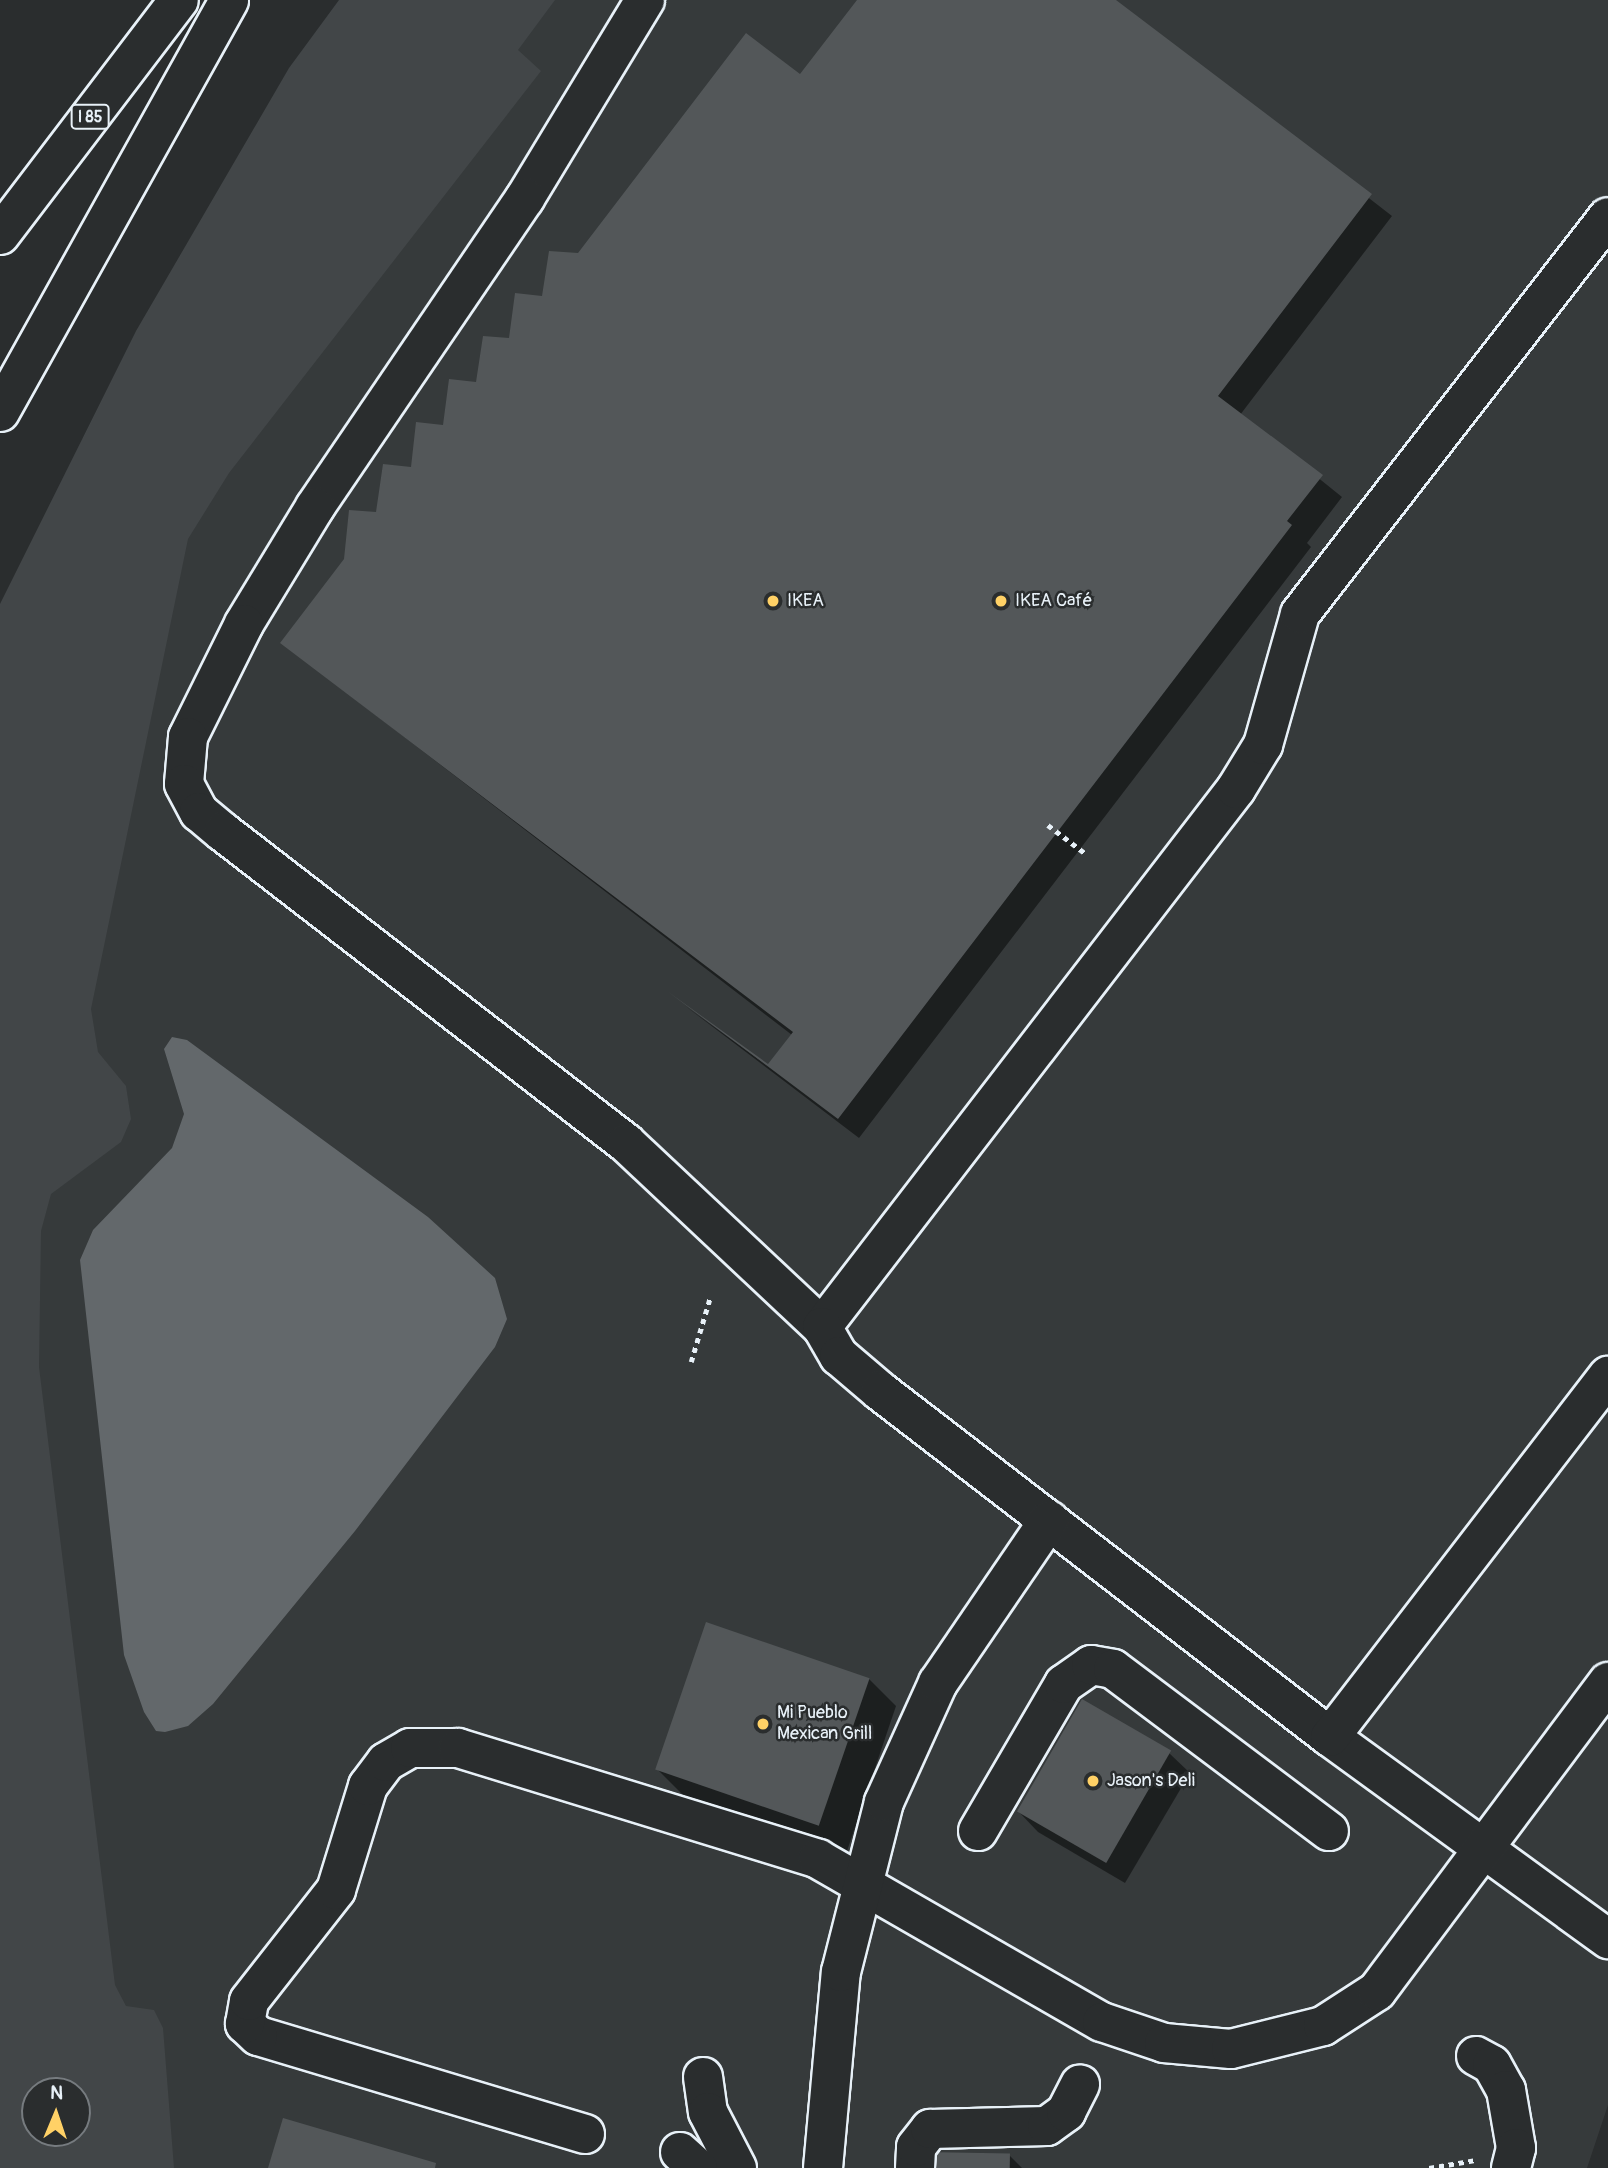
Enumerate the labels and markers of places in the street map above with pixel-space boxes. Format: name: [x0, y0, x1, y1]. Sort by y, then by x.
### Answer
place label: IKEA: [787, 590, 824, 612]
place label: IKEA Café: [1015, 590, 1092, 612]
marker: IKEA: [765, 593, 781, 609]
marker: IKEA Café: [993, 593, 1009, 609]
place label: Mi Pueblo Mexican Grill: [777, 1703, 872, 1746]
marker: Mi Pueblo Mexican Grill: [755, 1716, 771, 1732]
place label: Jason's Deli: [1107, 1770, 1195, 1792]
marker: Jason's Deli: [1085, 1773, 1101, 1789]

